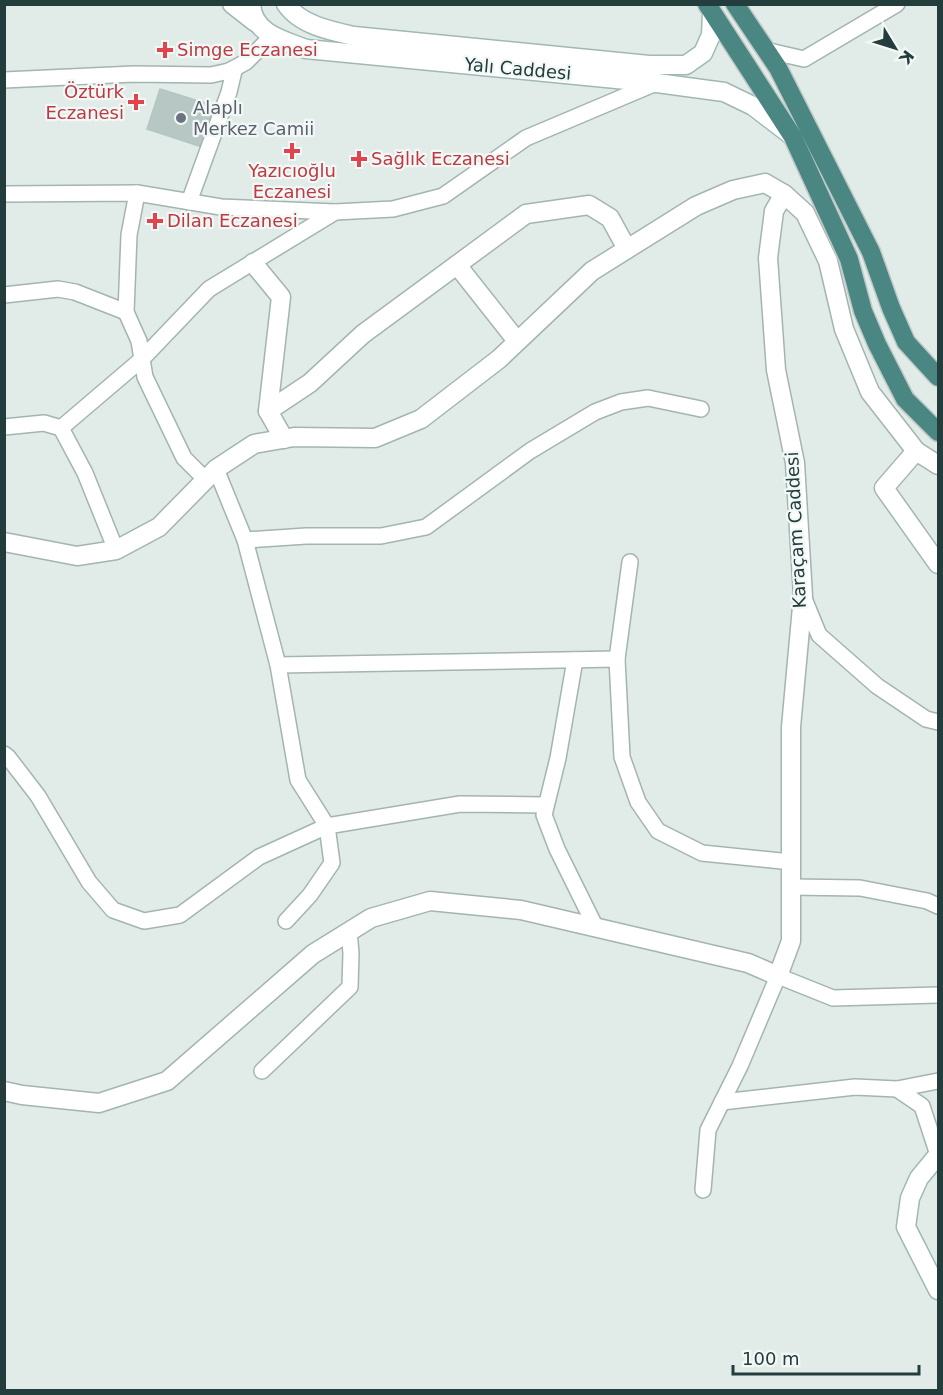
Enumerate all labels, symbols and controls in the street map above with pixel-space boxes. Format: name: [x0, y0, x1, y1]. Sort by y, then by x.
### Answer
north arrow: [865, 18, 925, 78]
place label: Simge Eczanesi: [177, 39, 318, 60]
marker: Simge Eczanesi: [158, 43, 172, 57]
text: K: [895, 46, 918, 68]
street label: Yalı Caddesi: [463, 53, 572, 84]
place label: Öztürk Eczanesi: [45, 81, 125, 123]
marker: Öztürk Eczanesi: [129, 95, 143, 109]
place label: Alaplı Merkez Camii: [193, 97, 314, 139]
marker: Alaplı Merkez Camii: [174, 111, 188, 125]
marker: Yazıcıoğlu Eczanesi: [285, 144, 299, 158]
place label: Sağlık Eczanesi: [371, 148, 510, 169]
marker: Sağlık Eczanesi: [352, 152, 366, 166]
place label: Yazıcıoğlu Eczanesi: [247, 160, 336, 202]
place label: Dilan Eczanesi: [167, 210, 298, 231]
marker: Dilan Eczanesi: [148, 214, 162, 228]
street label: Karaçam Caddesi: [781, 451, 810, 609]
scale bar: [733, 1338, 919, 1376]
text: 100 m: [742, 1348, 800, 1369]

